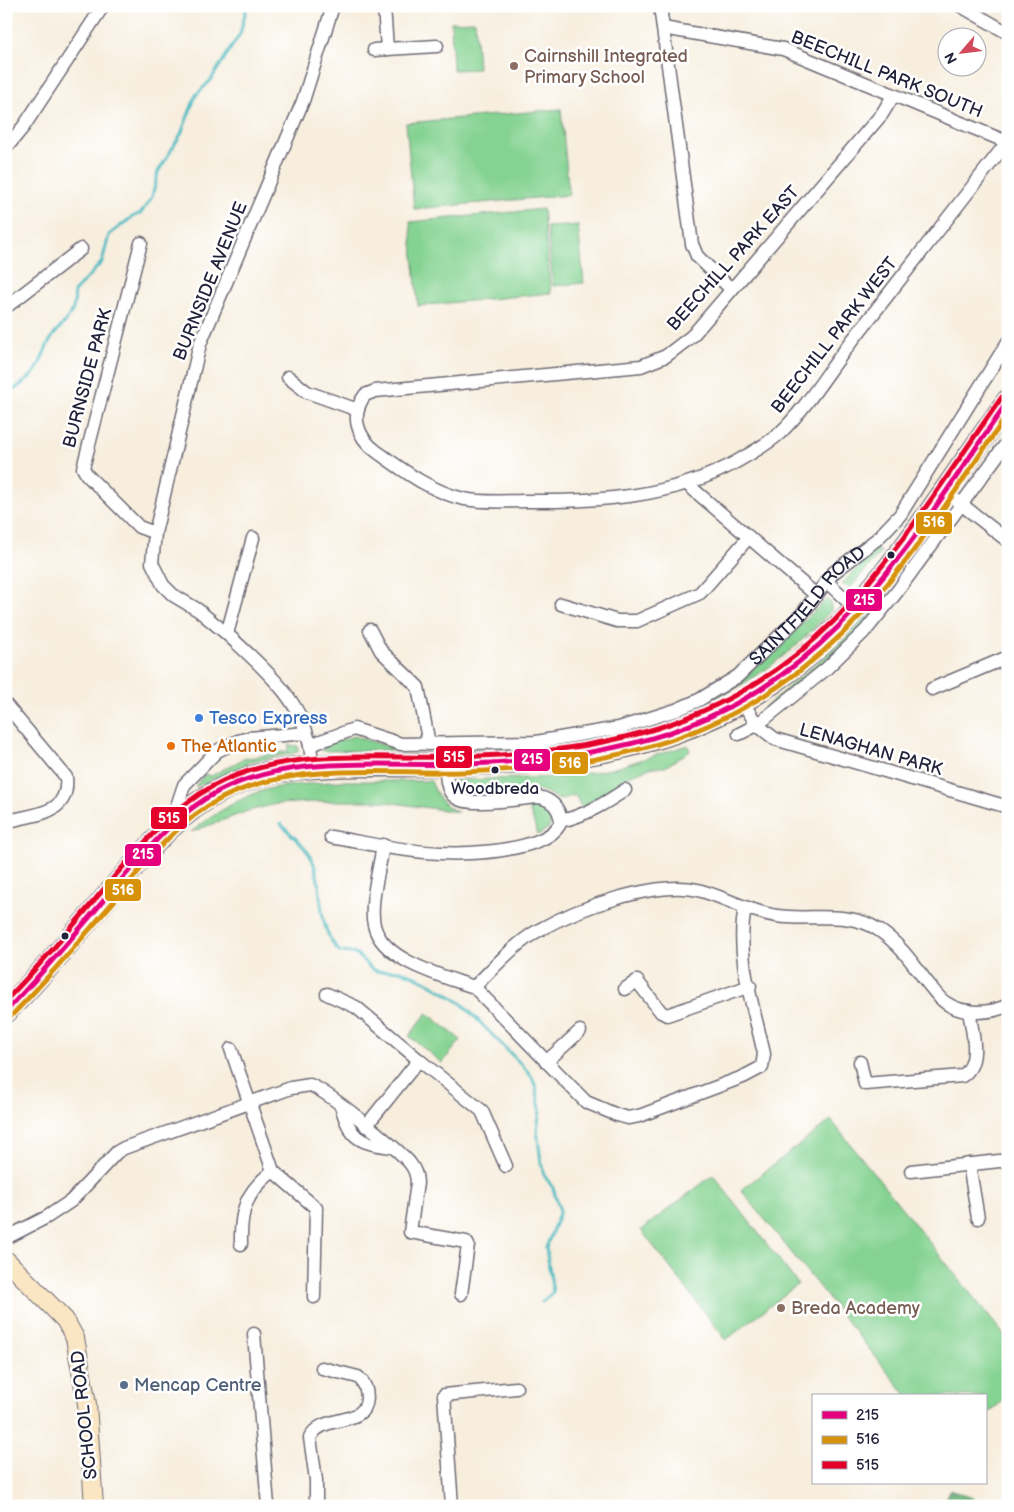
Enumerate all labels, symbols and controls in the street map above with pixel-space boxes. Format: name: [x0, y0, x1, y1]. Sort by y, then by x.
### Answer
street label: BEECHILL PARK SOUTH: [788, 26, 986, 123]
north arrow: [936, 28, 986, 78]
place label: Cairnshill Integrated Primary School: [524, 46, 688, 88]
text: N: [941, 49, 961, 67]
marker: Cairnshill Integrated Primary School: [508, 60, 520, 72]
street label: BEECHILL PARK EAST: [663, 181, 804, 335]
street label: BURNSIDE AVENUE: [169, 199, 252, 364]
street label: BEECHILL PARK WEST: [767, 253, 902, 418]
street label: BURNSIDE PARK: [59, 306, 116, 450]
line badge: 516: [915, 511, 953, 535]
text: 516: [923, 514, 945, 531]
street label: SAINTFIELD ROAD: [745, 542, 870, 670]
unlabelled marker: [886, 550, 896, 560]
line badge: 215: [845, 588, 883, 612]
text: 215: [853, 592, 875, 609]
place label: Tesco Express: [209, 708, 328, 729]
marker: Tesco Express: [193, 712, 205, 724]
street label: LENAGHAN PARK: [797, 719, 945, 780]
place label: The Atlantic: [181, 736, 277, 757]
marker: The Atlantic: [165, 740, 177, 752]
line badge: 515: [435, 745, 473, 769]
line badge: 215: [513, 748, 551, 772]
text: 515: [443, 749, 465, 766]
text: 215: [521, 751, 543, 768]
line badge: 516: [551, 751, 589, 775]
text: 516: [559, 755, 581, 772]
marker: Woodbreda: [490, 765, 500, 775]
place label: Woodbreda: [451, 779, 539, 799]
line badge: 515: [150, 806, 188, 830]
text: 515: [158, 810, 180, 827]
line badge: 215: [124, 843, 162, 867]
text: 215: [132, 846, 154, 863]
line badge: 516: [104, 878, 142, 902]
text: 516: [112, 882, 134, 899]
unlabelled marker: [60, 931, 70, 941]
place label: Breda Academy: [791, 1298, 921, 1319]
marker: Breda Academy: [775, 1302, 787, 1314]
street label: SCHOOL ROAD: [67, 1350, 102, 1480]
place label: Mencap Centre: [134, 1375, 262, 1396]
marker: Mencap Centre: [118, 1379, 130, 1391]
legend: [812, 1394, 986, 1484]
text: 215: [856, 1406, 879, 1425]
text: 516: [856, 1430, 880, 1449]
text: 515: [856, 1456, 879, 1475]

